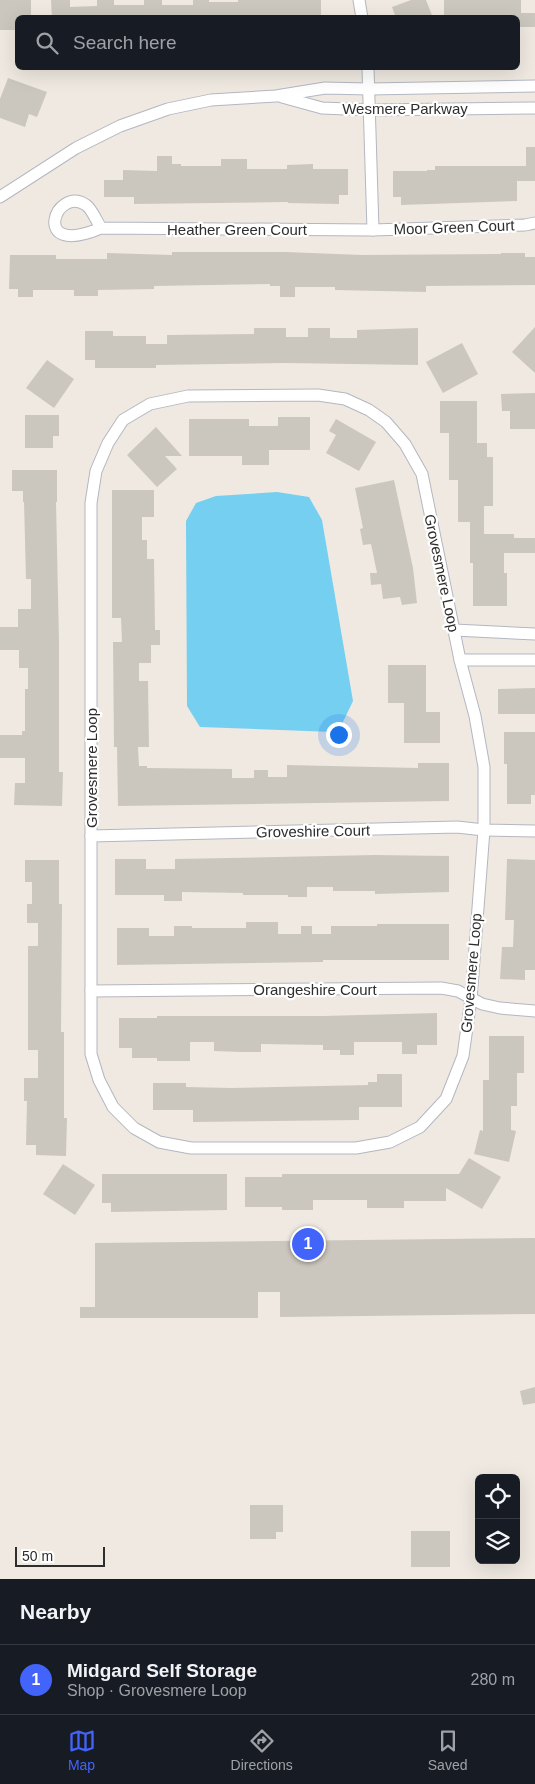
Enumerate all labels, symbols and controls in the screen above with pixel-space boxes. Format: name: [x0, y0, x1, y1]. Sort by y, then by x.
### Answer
search box: [15, 15, 520, 70]
icon: search: [33, 29, 61, 57]
text: Search here: [73, 32, 177, 53]
street label: Wesmere Parkway: [342, 100, 468, 117]
street label: Moor Green Court: [393, 216, 516, 238]
street label: Heather Green Court: [167, 221, 308, 238]
street label: Grovesmere Loop: [421, 513, 463, 633]
street label: Grovesmere Loop: [83, 708, 100, 828]
your location: [326, 722, 352, 748]
street label: Groveshire Court: [256, 821, 371, 840]
street label: Grovesmere Loop: [457, 912, 485, 1034]
street label: Orangeshire Court: [253, 981, 378, 998]
pin: 1: [292, 1225, 324, 1263]
map controls: [475, 1474, 520, 1564]
button: locate: [475, 1474, 520, 1519]
button: layers: [475, 1519, 520, 1564]
scale bar: [15, 1544, 105, 1567]
text: 50 m: [22, 1548, 53, 1564]
text: Nearby: [20, 1600, 91, 1623]
text: Midgard Self Storage: [67, 1660, 257, 1681]
text: 1: [32, 1671, 40, 1688]
text: 280 m: [471, 1671, 515, 1688]
text: Shop · Grovesmere Loop: [67, 1682, 247, 1699]
tab: Map: [68, 1727, 96, 1773]
tab: Directions: [231, 1727, 293, 1773]
tab: Saved: [428, 1727, 467, 1773]

